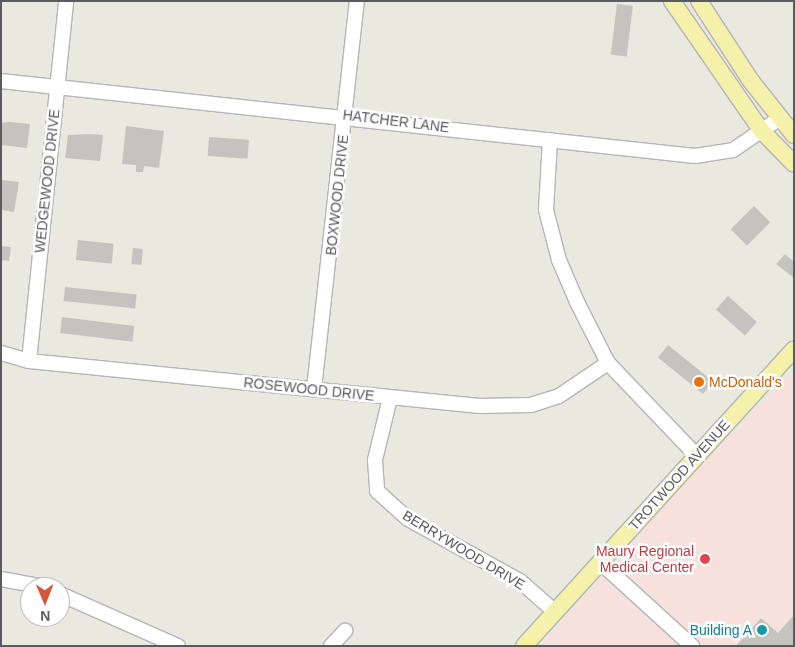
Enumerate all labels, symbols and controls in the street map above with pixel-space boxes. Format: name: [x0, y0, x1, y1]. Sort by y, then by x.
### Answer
street label: HATCHER LANE: [342, 106, 450, 136]
street label: WEDGEWOOD DRIVE: [31, 108, 63, 254]
street label: BOXWOOD DRIVE: [322, 134, 352, 256]
street label: ROSEWOOD DRIVE: [243, 374, 375, 404]
place label: McDonald's: [709, 374, 782, 390]
marker: McDonald's: [693, 376, 705, 388]
street label: TROTWOOD AVENUE: [625, 416, 733, 534]
street label: BERRYWOOD DRIVE: [400, 507, 528, 593]
place label: Maury Regional Medical Center: [596, 543, 694, 576]
marker: Maury Regional Medical Center: [698, 552, 712, 566]
north arrow: [20, 577, 70, 627]
text: N: [40, 608, 50, 624]
place label: Building A: [689, 622, 752, 638]
marker: Building A: [756, 624, 768, 636]

